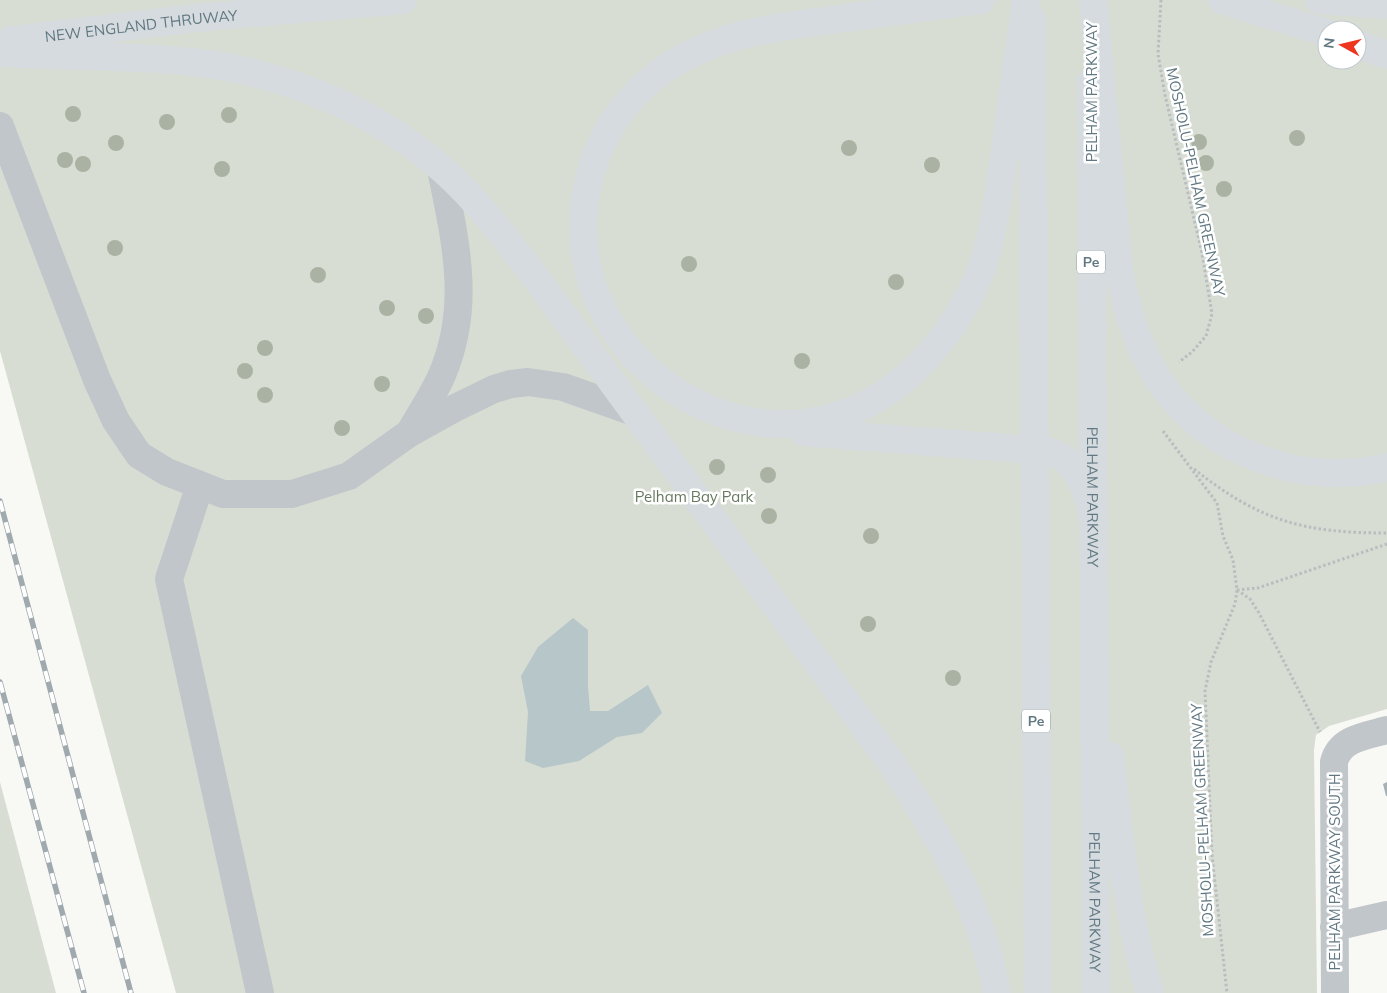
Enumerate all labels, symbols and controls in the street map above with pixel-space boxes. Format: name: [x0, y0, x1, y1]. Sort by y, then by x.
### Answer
street label: NEW ENGLAND THRUWAY: [44, 5, 239, 45]
north arrow: [1317, 20, 1367, 70]
street label: PELHAM PARKWAY: [1082, 21, 1101, 162]
text: N: [1319, 37, 1339, 50]
street label: MOSHOLU-PELHAM GREENWAY: [1162, 66, 1230, 299]
road number: Pe: [1077, 250, 1105, 274]
street label: PELHAM PARKWAY: [1083, 427, 1103, 568]
park label: Pelham Bay Park: [635, 487, 754, 506]
street label: MOSHOLU-PELHAM GREENWAY: [1186, 702, 1218, 937]
road number: Pe: [1022, 709, 1050, 732]
street label: PELHAM PARKWAY SOUTH: [1325, 774, 1344, 970]
street label: PELHAM PARKWAY: [1086, 832, 1105, 973]

